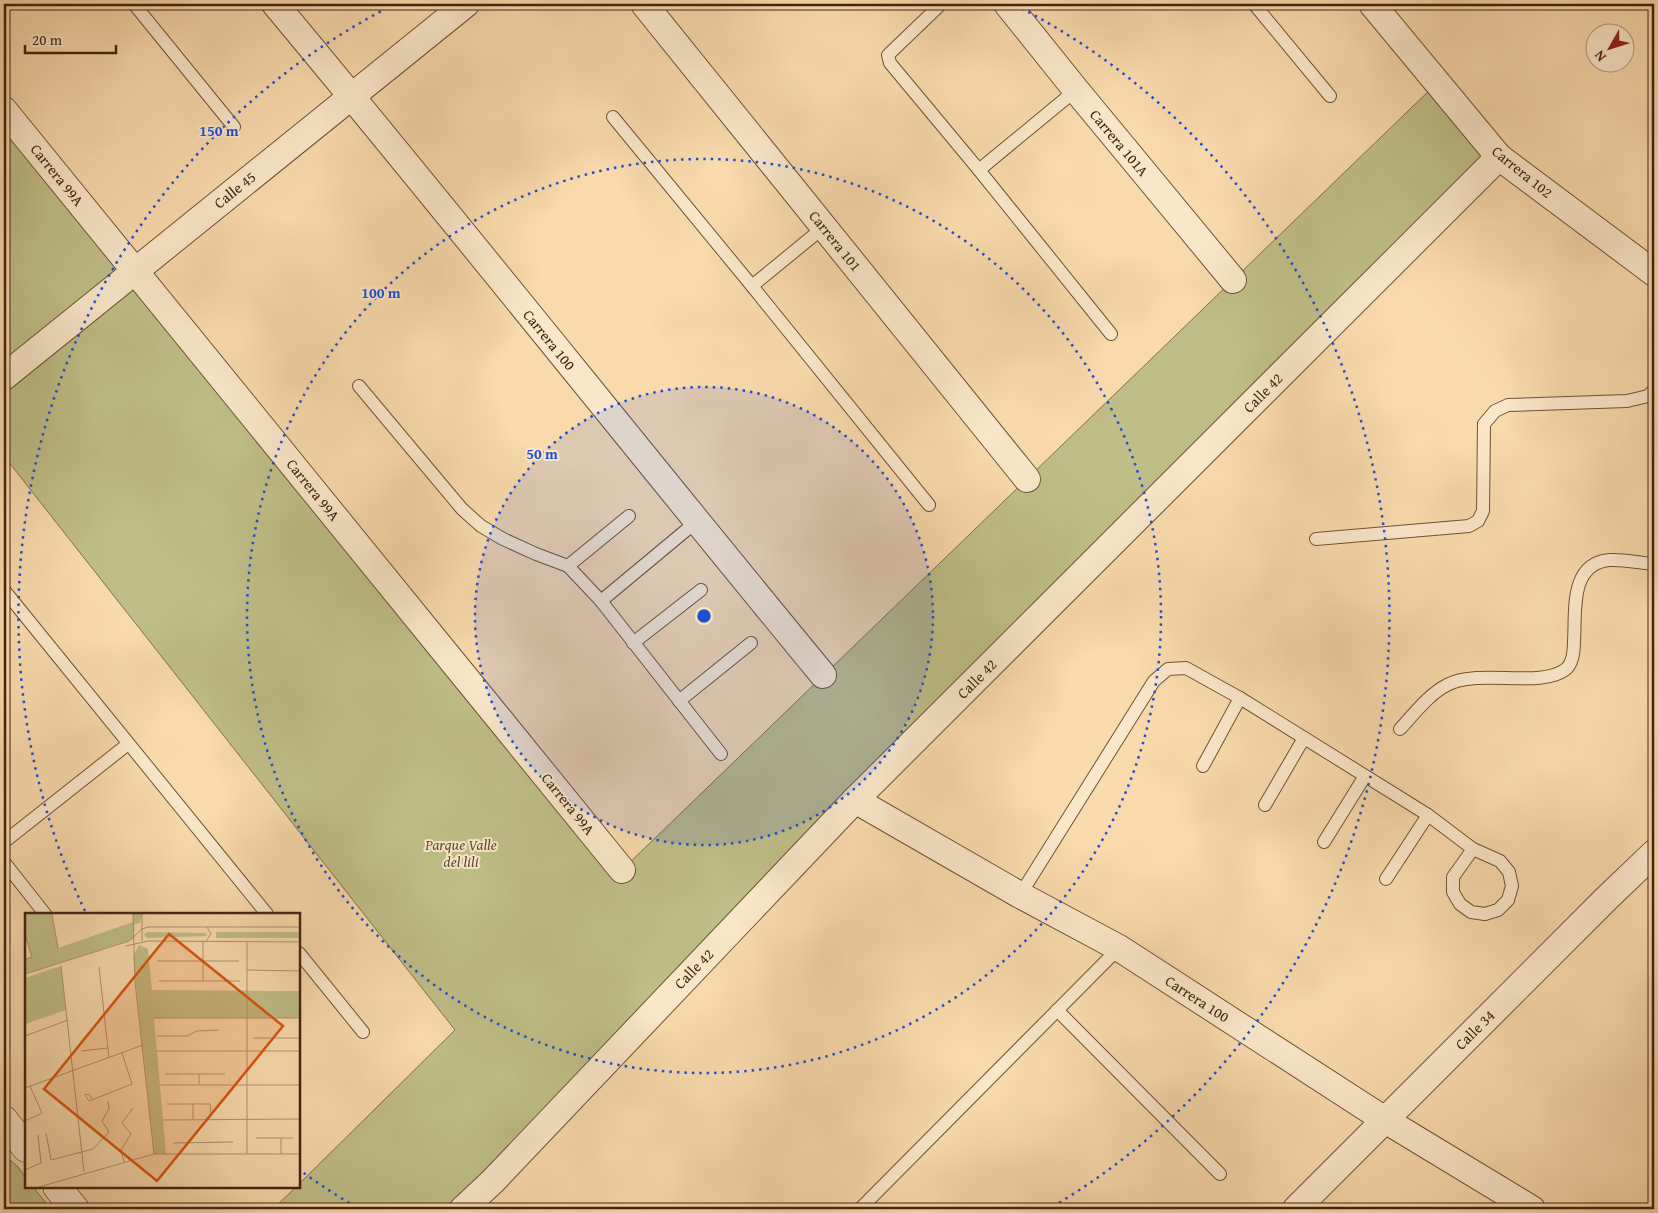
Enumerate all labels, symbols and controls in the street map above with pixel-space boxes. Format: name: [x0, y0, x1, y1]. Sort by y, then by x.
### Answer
scale bar: [25, 22, 116, 54]
north arrow: [1586, 22, 1636, 72]
text: 20 m: [32, 29, 63, 50]
text: N: [1589, 46, 1611, 66]
street label: Carrera 101A: [1085, 105, 1154, 181]
text: 150 m: [199, 120, 239, 141]
street label: Carrera 99A: [26, 139, 89, 210]
street label: Carrera 102: [1488, 141, 1557, 203]
street label: Calle 45: [209, 166, 260, 213]
street label: Carrera 101: [804, 206, 866, 275]
text: 100 m: [361, 282, 401, 303]
street label: Carrera 100: [518, 305, 580, 374]
street label: Calle 42: [1238, 368, 1287, 417]
text: 50 m: [526, 443, 558, 464]
street label: Carrera 99A: [282, 454, 345, 525]
centre of rings: [695, 607, 713, 625]
street label: Calle 42: [952, 654, 1001, 703]
street label: Carrera 99A: [537, 768, 600, 839]
park label: Parque Valle del lili: [424, 834, 497, 872]
inset map: [25, 913, 300, 1188]
street label: Calle 42: [669, 944, 718, 993]
street label: Carrera 100: [1161, 970, 1233, 1027]
street label: Calle 34: [1450, 1005, 1499, 1054]

